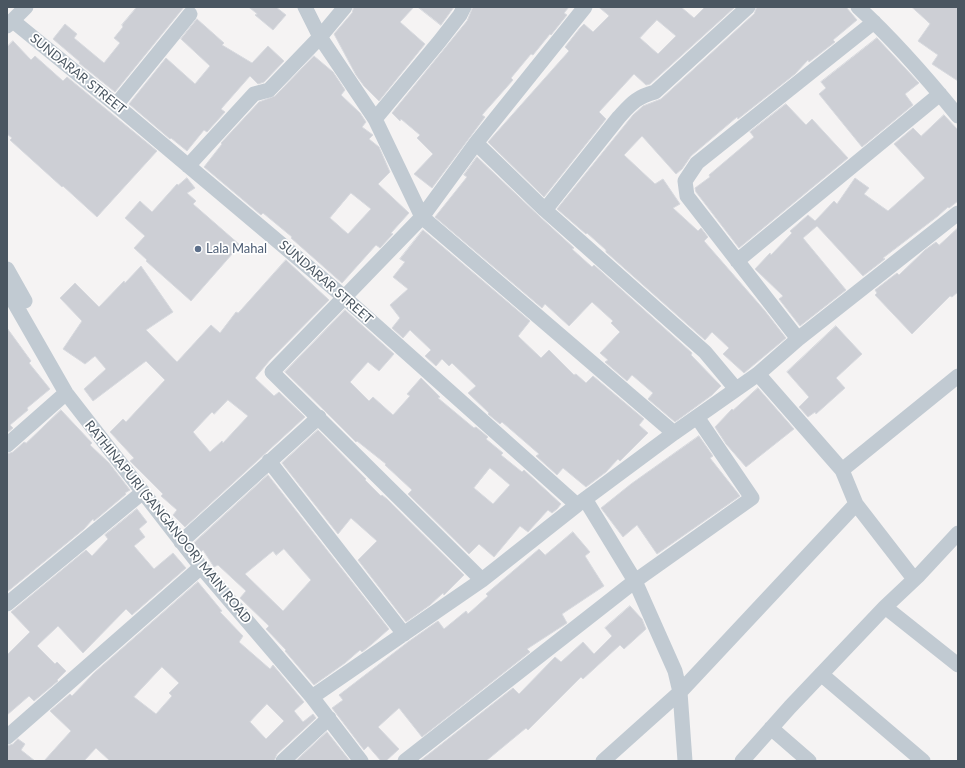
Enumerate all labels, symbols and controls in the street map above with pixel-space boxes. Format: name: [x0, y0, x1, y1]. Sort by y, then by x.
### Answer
street label: SUNDARAR STREET: [27, 31, 129, 117]
street label: SUNDARAR STREET: [276, 237, 376, 327]
place label: Lala Mahal: [206, 241, 267, 257]
marker: Lala Mahal: [193, 244, 203, 254]
street label: RATHINAPURI (SANGANOOR) MAIN ROAD: [81, 418, 255, 626]

